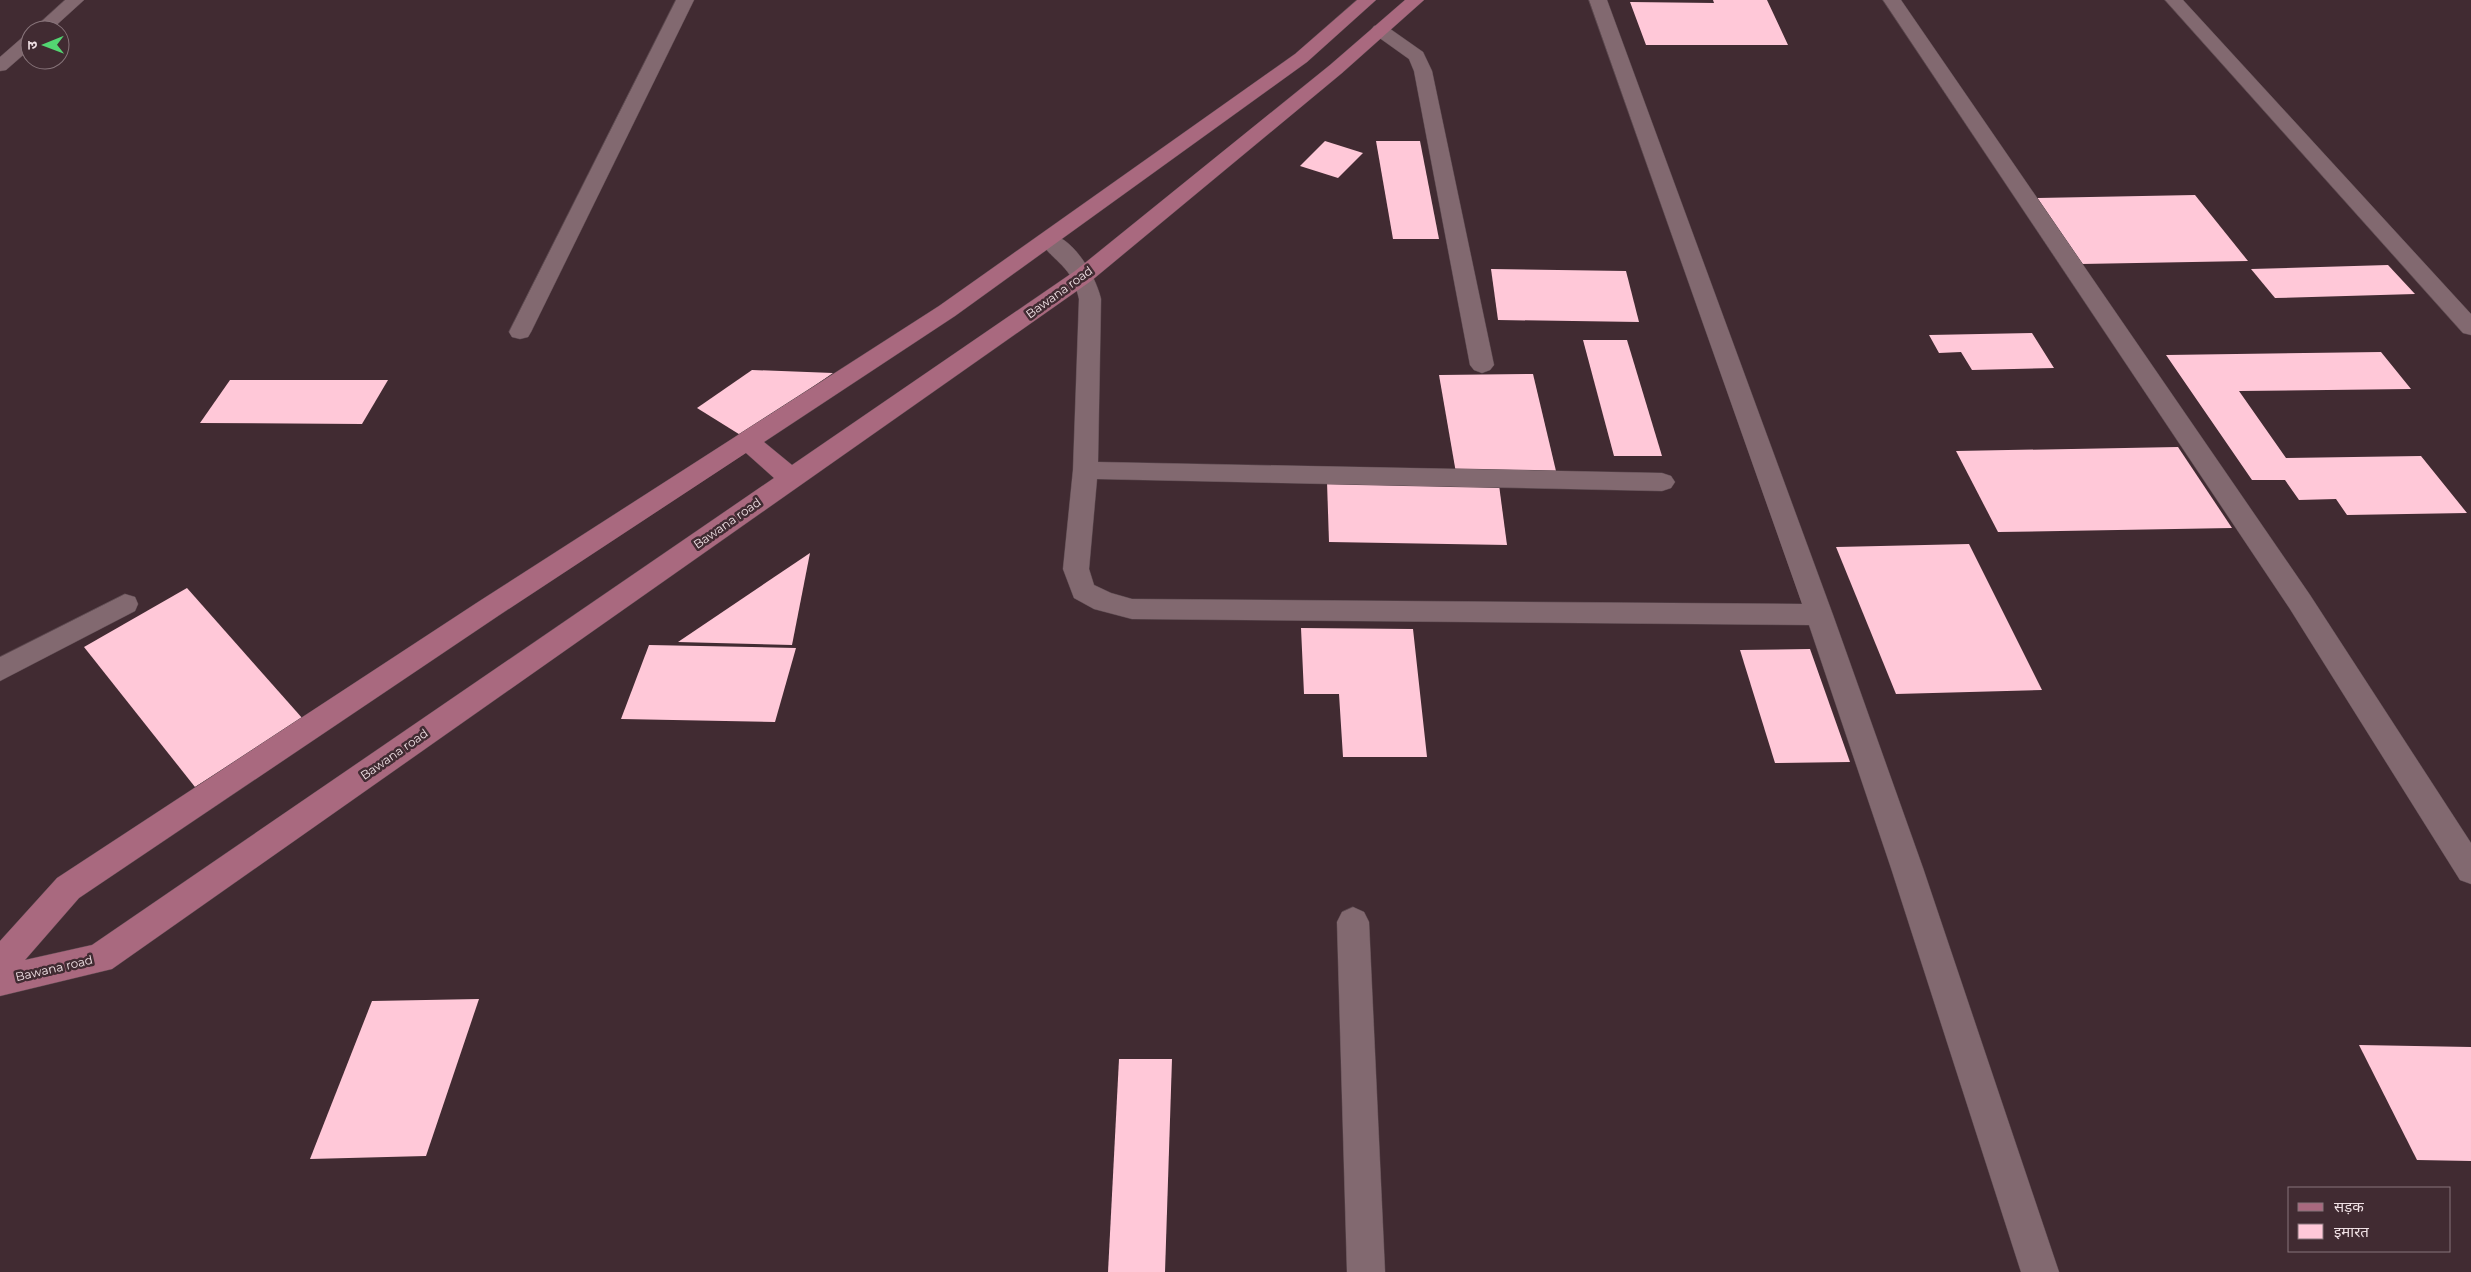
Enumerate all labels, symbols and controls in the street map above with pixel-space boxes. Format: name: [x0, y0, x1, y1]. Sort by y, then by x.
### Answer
north arrow: [20, 20, 70, 70]
text: उ: [23, 40, 41, 49]
street label: Bawana road: [1023, 263, 1095, 321]
street label: Bawana road: [690, 494, 764, 552]
street label: Bawana road: [357, 725, 431, 783]
street label: Bawana road: [14, 952, 94, 984]
legend: [2288, 1187, 2451, 1252]
text: सड़क: [2334, 1197, 2364, 1216]
text: इमारत: [2334, 1222, 2369, 1241]

